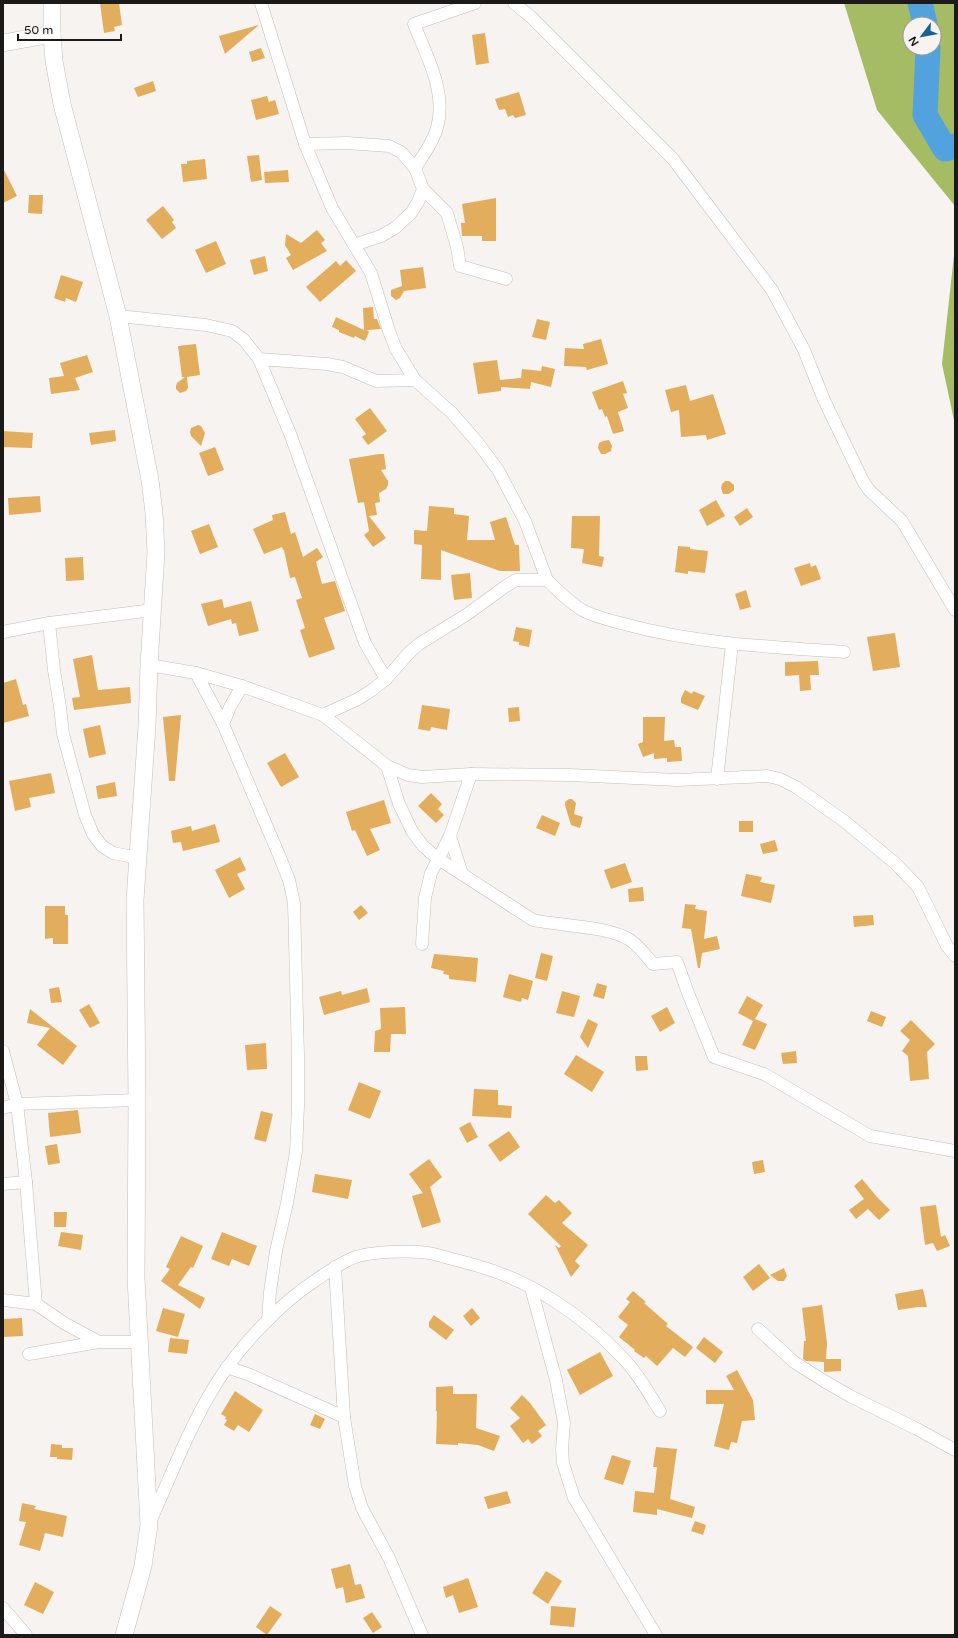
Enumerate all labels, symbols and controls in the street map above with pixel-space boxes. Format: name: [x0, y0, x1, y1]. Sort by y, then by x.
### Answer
scale bar: [18, 16, 121, 42]
north arrow: [902, 16, 942, 56]
text: 50 m: [24, 23, 53, 37]
text: N: [906, 34, 922, 48]

